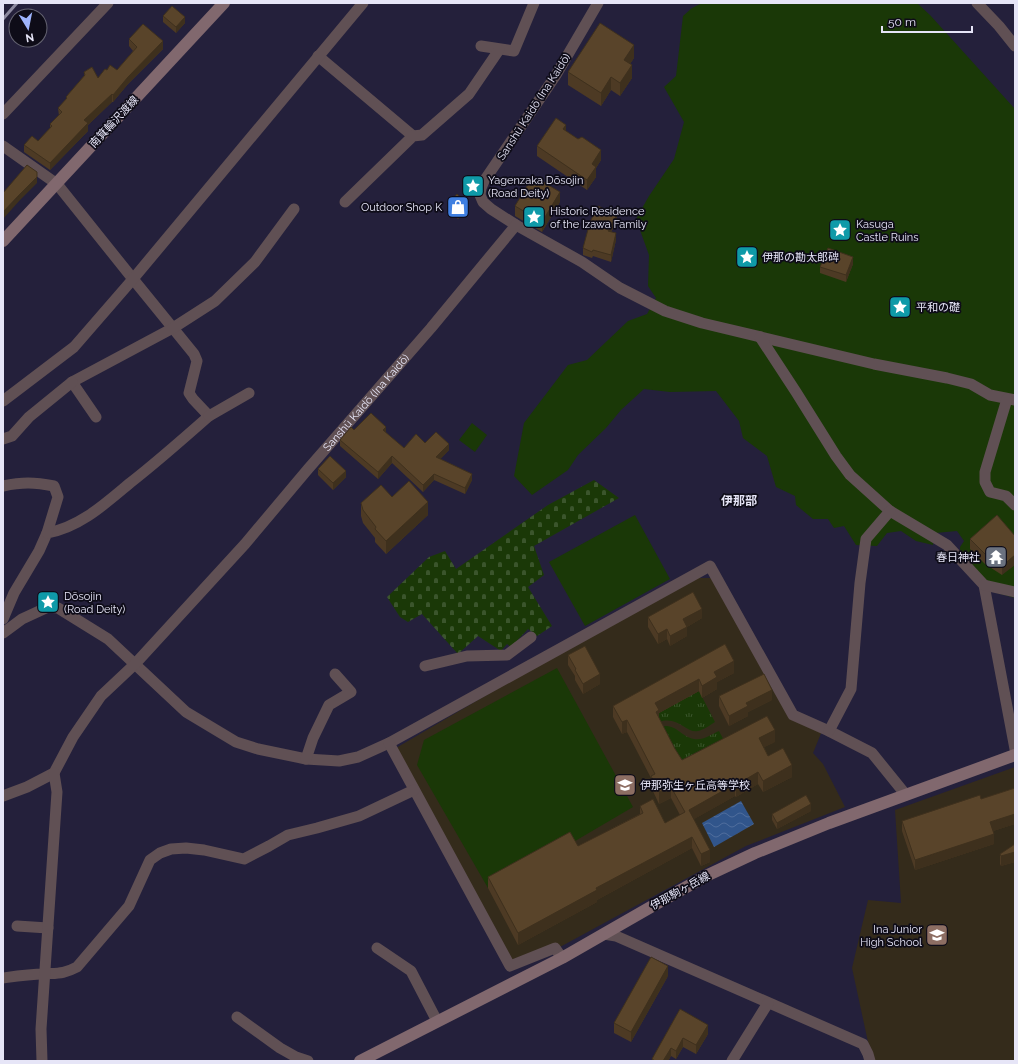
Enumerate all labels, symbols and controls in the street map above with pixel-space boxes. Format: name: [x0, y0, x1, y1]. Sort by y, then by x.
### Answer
north arrow: [8, 8, 48, 48]
scale bar: [882, 8, 972, 34]
text: 50 m: [888, 15, 916, 29]
text: N: [24, 30, 35, 44]
street label: Sanshū Kaidō (Ina Kaidō): [495, 51, 573, 163]
street label: 南箕輪沢渡線: [87, 93, 141, 151]
place icon: Yagenzaka Dōsojin (Road Deity): [460, 173, 486, 199]
place label: Yagenzaka Dōsojin (Road Deity): [488, 174, 583, 200]
shop icon: Outdoor Shop K: [445, 194, 471, 220]
place label: Outdoor Shop K: [361, 201, 443, 214]
place icon: Historic Residence of the Izawa Family: [521, 204, 547, 230]
place label: Historic Residence of the Izawa Family: [550, 205, 647, 231]
place icon: Kasuga Castle Ruins: [827, 217, 853, 243]
place label: Kasuga Castle Ruins: [856, 218, 919, 244]
place icon: 伊那の勘太郎碑: [734, 244, 760, 270]
place label: 伊那の勘太郎碑: [762, 251, 839, 264]
place icon: 平和の礎: [887, 294, 913, 320]
place label: 平和の礎: [916, 301, 960, 314]
street label: Sanshū Kaidō (Ina Kaidō): [320, 351, 412, 454]
district label: 伊那部: [721, 494, 757, 508]
temple icon: 春日神社: [983, 544, 1009, 570]
place label: 春日神社: [936, 551, 980, 564]
place icon: Dōsojin (Road Deity): [35, 589, 61, 615]
place label: Dōsojin (Road Deity): [64, 590, 125, 616]
school or university icon: 伊那弥生ヶ丘高等学校: [612, 772, 638, 798]
place label: 伊那弥生ヶ丘高等学校: [640, 779, 750, 792]
street label: 伊那駒ヶ岳線: [648, 869, 712, 913]
school or university icon: Ina Junior High School: [924, 922, 950, 948]
place label: Ina Junior High School: [860, 923, 922, 949]

